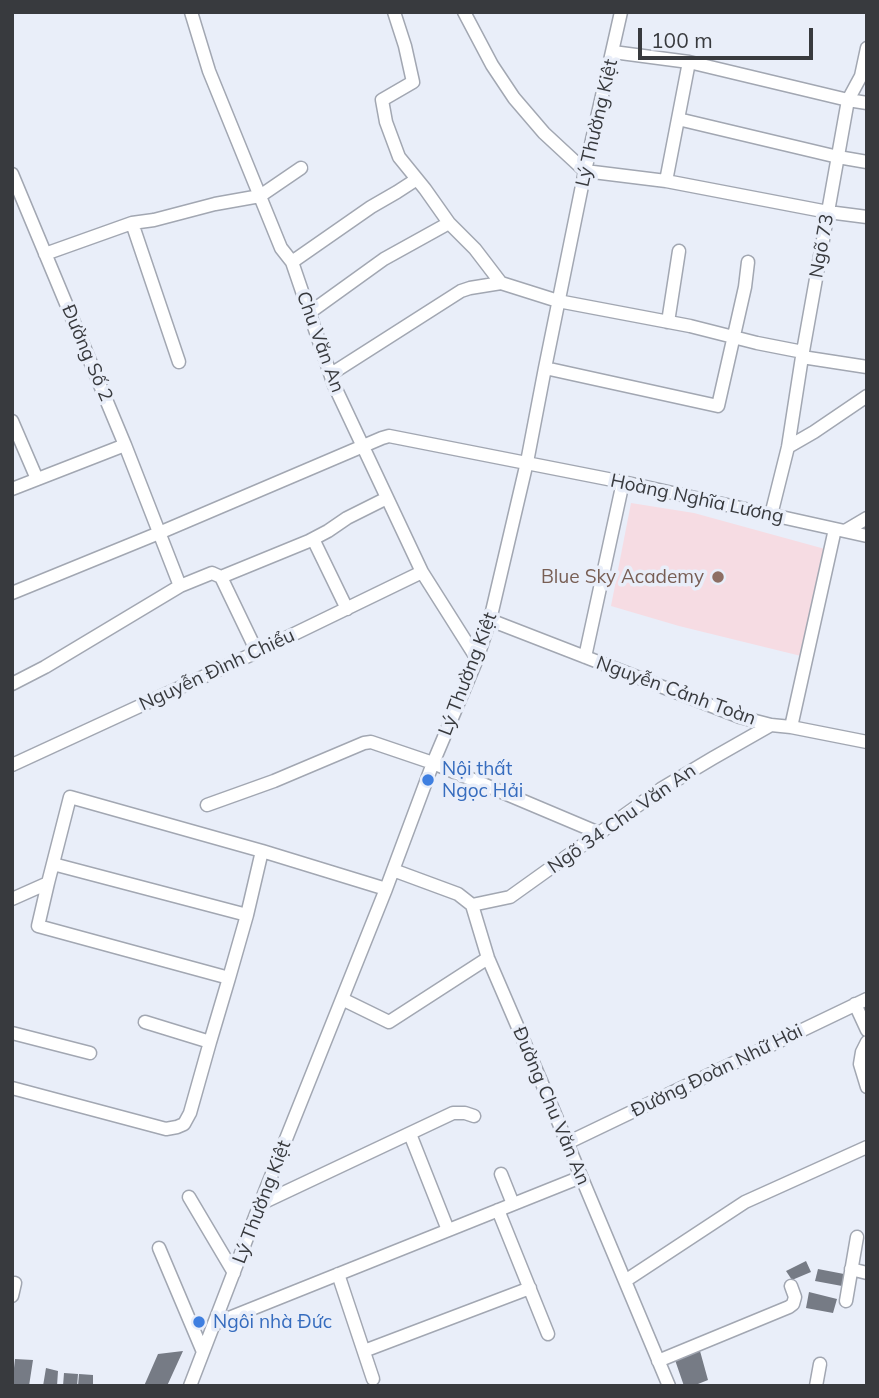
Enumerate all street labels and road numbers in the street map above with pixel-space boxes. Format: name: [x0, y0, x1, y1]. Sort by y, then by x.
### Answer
street label: Lý Thường Kiệt: [571, 57, 623, 189]
street label: Ngõ 73: [805, 212, 839, 280]
street label: Chu Văn An: [291, 288, 349, 396]
street label: Đường Số 2: [56, 301, 118, 405]
street label: Hoàng Nghĩa Lương: [608, 469, 786, 529]
street label: Lý Thường Kiệt: [434, 609, 502, 739]
street label: Nguyễn Đình Chiểu: [136, 624, 298, 716]
street label: Nguyễn Cảnh Toàn: [593, 652, 759, 730]
street label: Ngõ 34 Chu Văn An: [544, 759, 700, 879]
street label: Đường Đoàn Nhữ Hài: [628, 1020, 806, 1122]
street label: Đường Chu Văn An: [507, 1024, 595, 1188]
street label: Lý Thường Kiệt: [228, 1137, 296, 1267]

